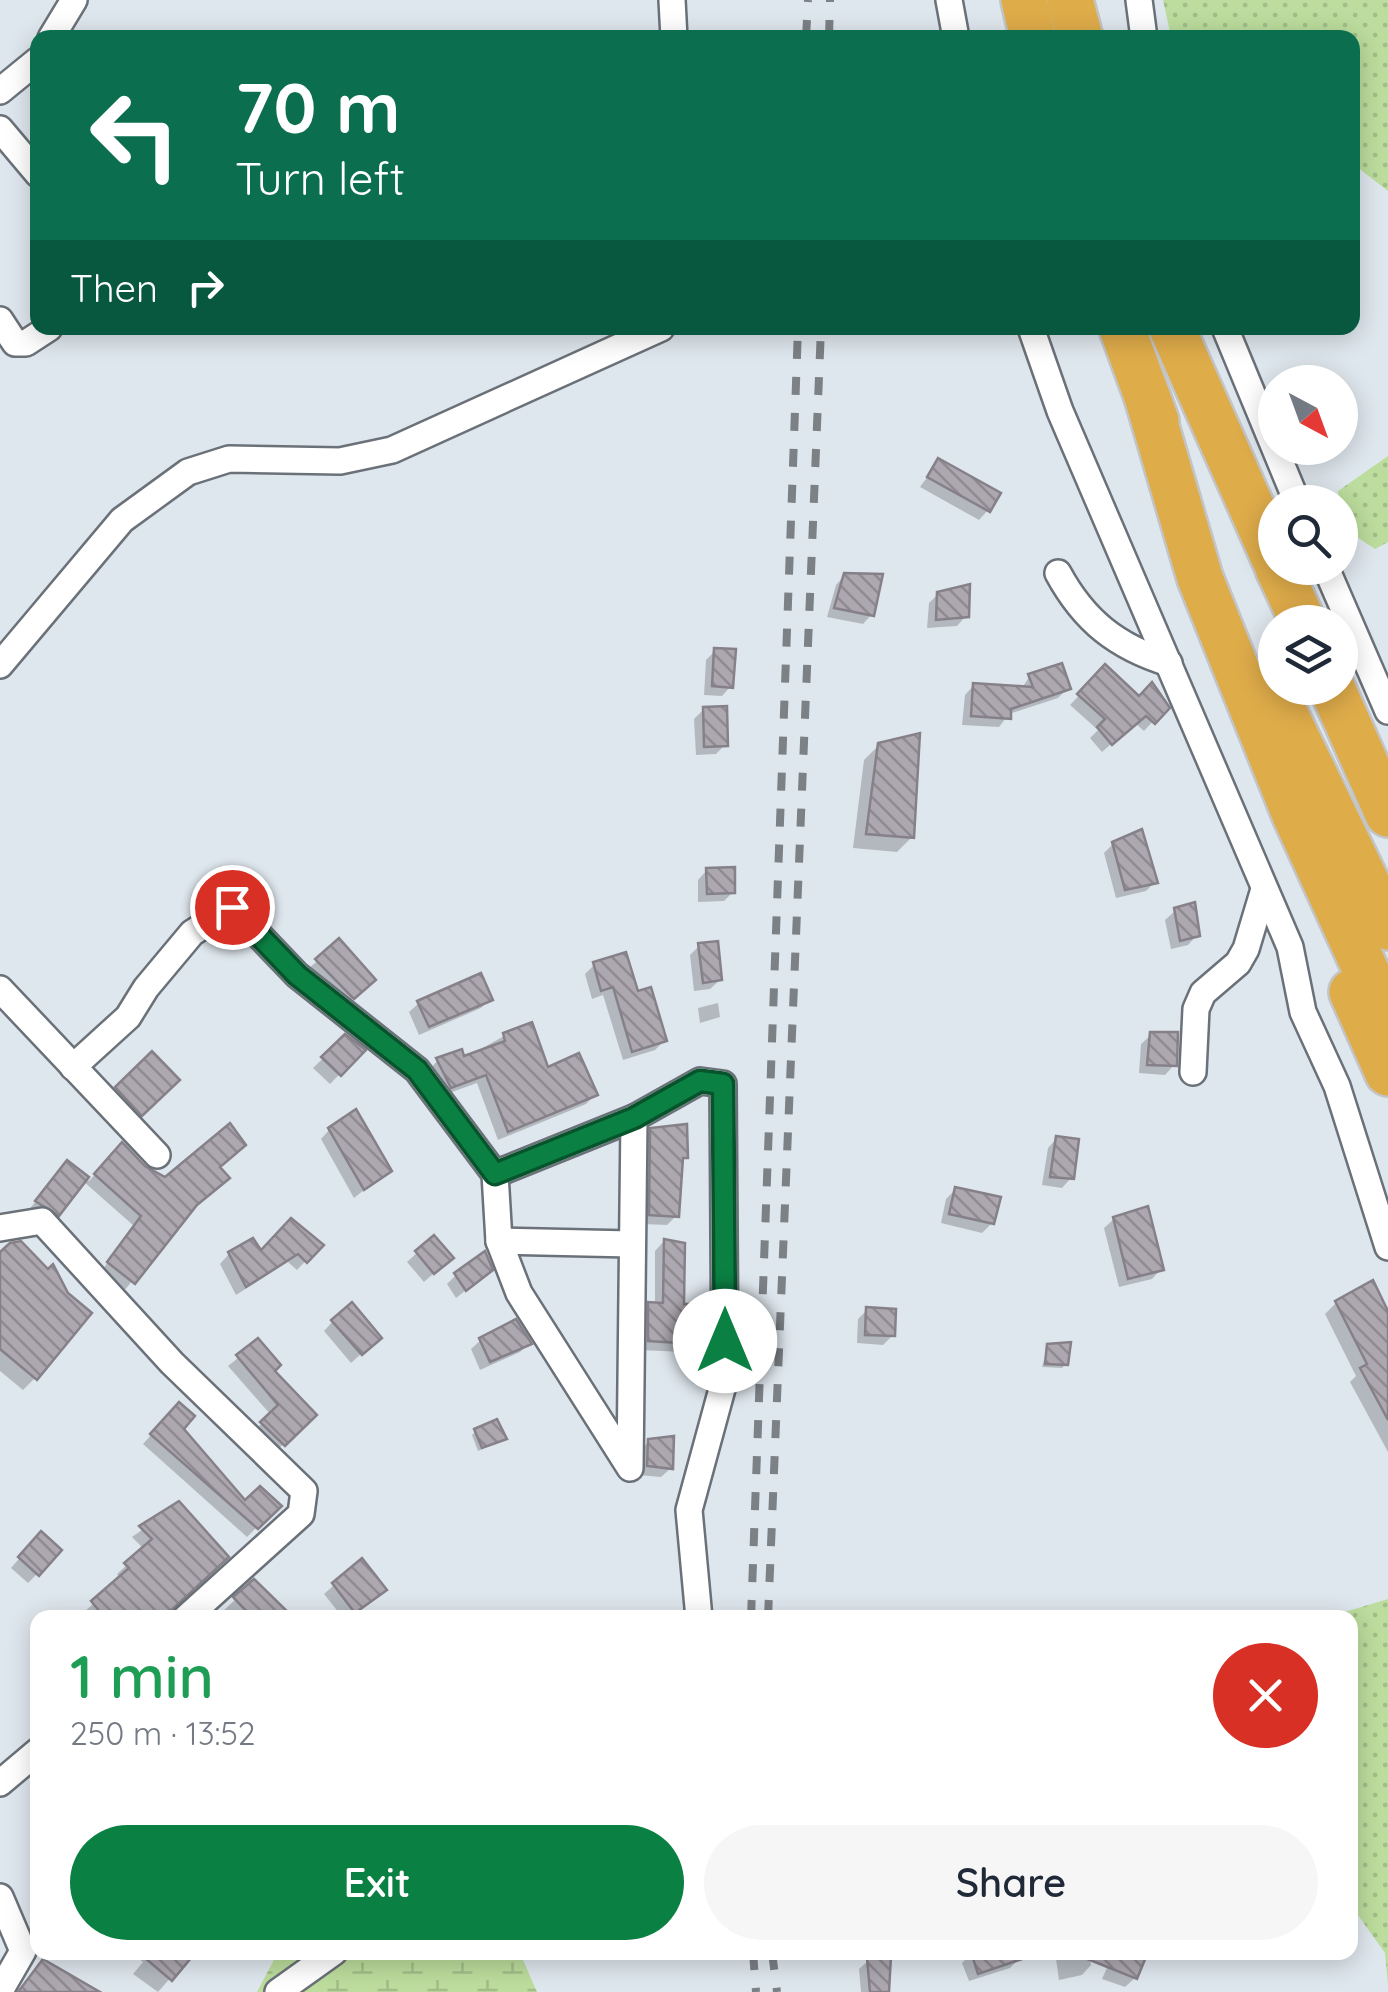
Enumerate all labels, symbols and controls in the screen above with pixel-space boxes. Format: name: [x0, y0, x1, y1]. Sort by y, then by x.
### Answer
text: 70 m: [235, 63, 401, 151]
icon: left: [70, 70, 200, 200]
text: Turn left: [235, 150, 405, 206]
icon: right: [178, 260, 233, 315]
text: Then: [70, 264, 158, 312]
north arrow: [1258, 365, 1358, 465]
map controls: [1258, 365, 1358, 705]
button: search: [1258, 485, 1358, 585]
button: layers: [1258, 605, 1358, 705]
pin: [190, 865, 275, 950]
icon: arrive: [205, 880, 260, 935]
position arrow: [673, 1289, 777, 1393]
text: 1 min: [70, 1638, 214, 1713]
button: close: [1213, 1643, 1318, 1748]
text: 250 m · 13:52: [70, 1713, 256, 1753]
button: Exit: [70, 1825, 684, 1940]
button: Share: [704, 1825, 1318, 1940]

